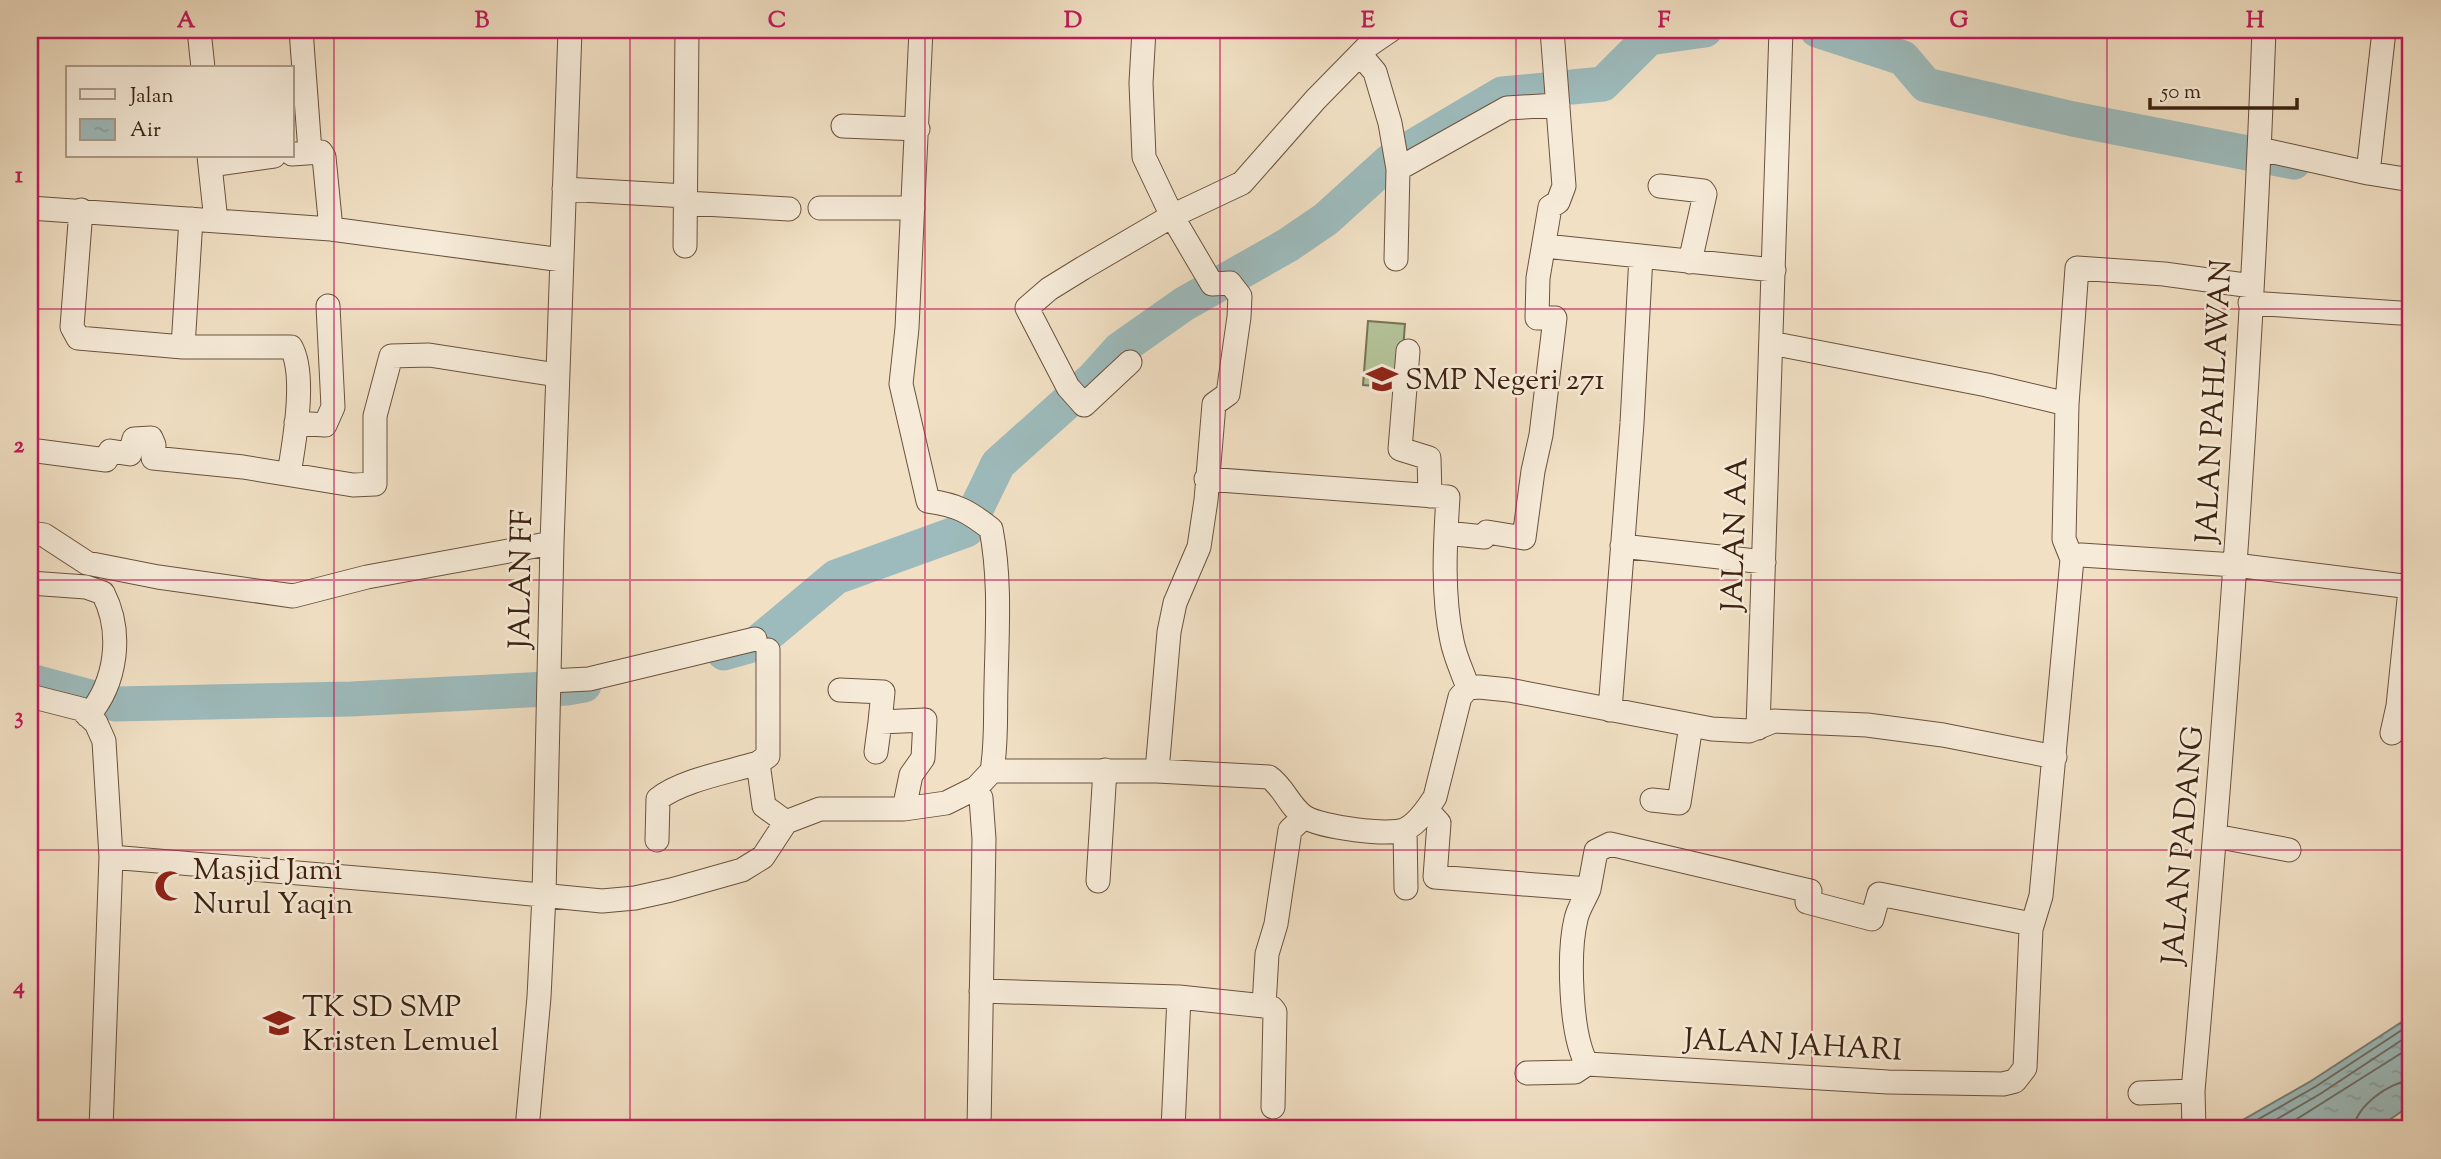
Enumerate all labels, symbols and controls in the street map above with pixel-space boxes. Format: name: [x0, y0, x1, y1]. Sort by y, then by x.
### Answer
text: A: [177, 5, 196, 38]
text: B: [475, 5, 490, 38]
text: C: [768, 5, 786, 38]
text: D: [1064, 5, 1082, 38]
text: E: [1361, 5, 1375, 38]
text: F: [1658, 5, 1671, 38]
text: G: [1950, 5, 1969, 38]
text: H: [2246, 5, 2265, 38]
legend: [66, 66, 294, 158]
scale bar: [2150, 66, 2298, 110]
text: 50 m: [2160, 78, 2201, 108]
text: Jalan: [129, 82, 174, 112]
text: Air: [130, 116, 161, 146]
text: 1: [15, 160, 23, 193]
street label: JALAN PAHLAWAN: [2186, 258, 2244, 546]
place label: SMP Negeri 271: [1405, 360, 1605, 403]
school or university icon: SMP Negeri 271: [1365, 362, 1399, 396]
text: 2: [14, 430, 25, 463]
street label: JALAN AA: [1712, 456, 1761, 614]
street label: JALAN FF: [500, 509, 545, 651]
text: 3: [14, 701, 24, 734]
street label: JALAN PADANG: [2152, 724, 2216, 968]
place label: Masjid Jami Nurul Yaqin: [193, 850, 353, 927]
mosque icon: Masjid Jami Nurul Yaqin: [153, 869, 187, 903]
text: 4: [12, 971, 25, 1004]
place label: TK SD SMP Kristen Lemuel: [302, 987, 499, 1064]
school or university icon: TK SD SMP Kristen Lemuel: [262, 1006, 296, 1040]
street label: JALAN JAHARI: [1681, 1019, 1903, 1074]

